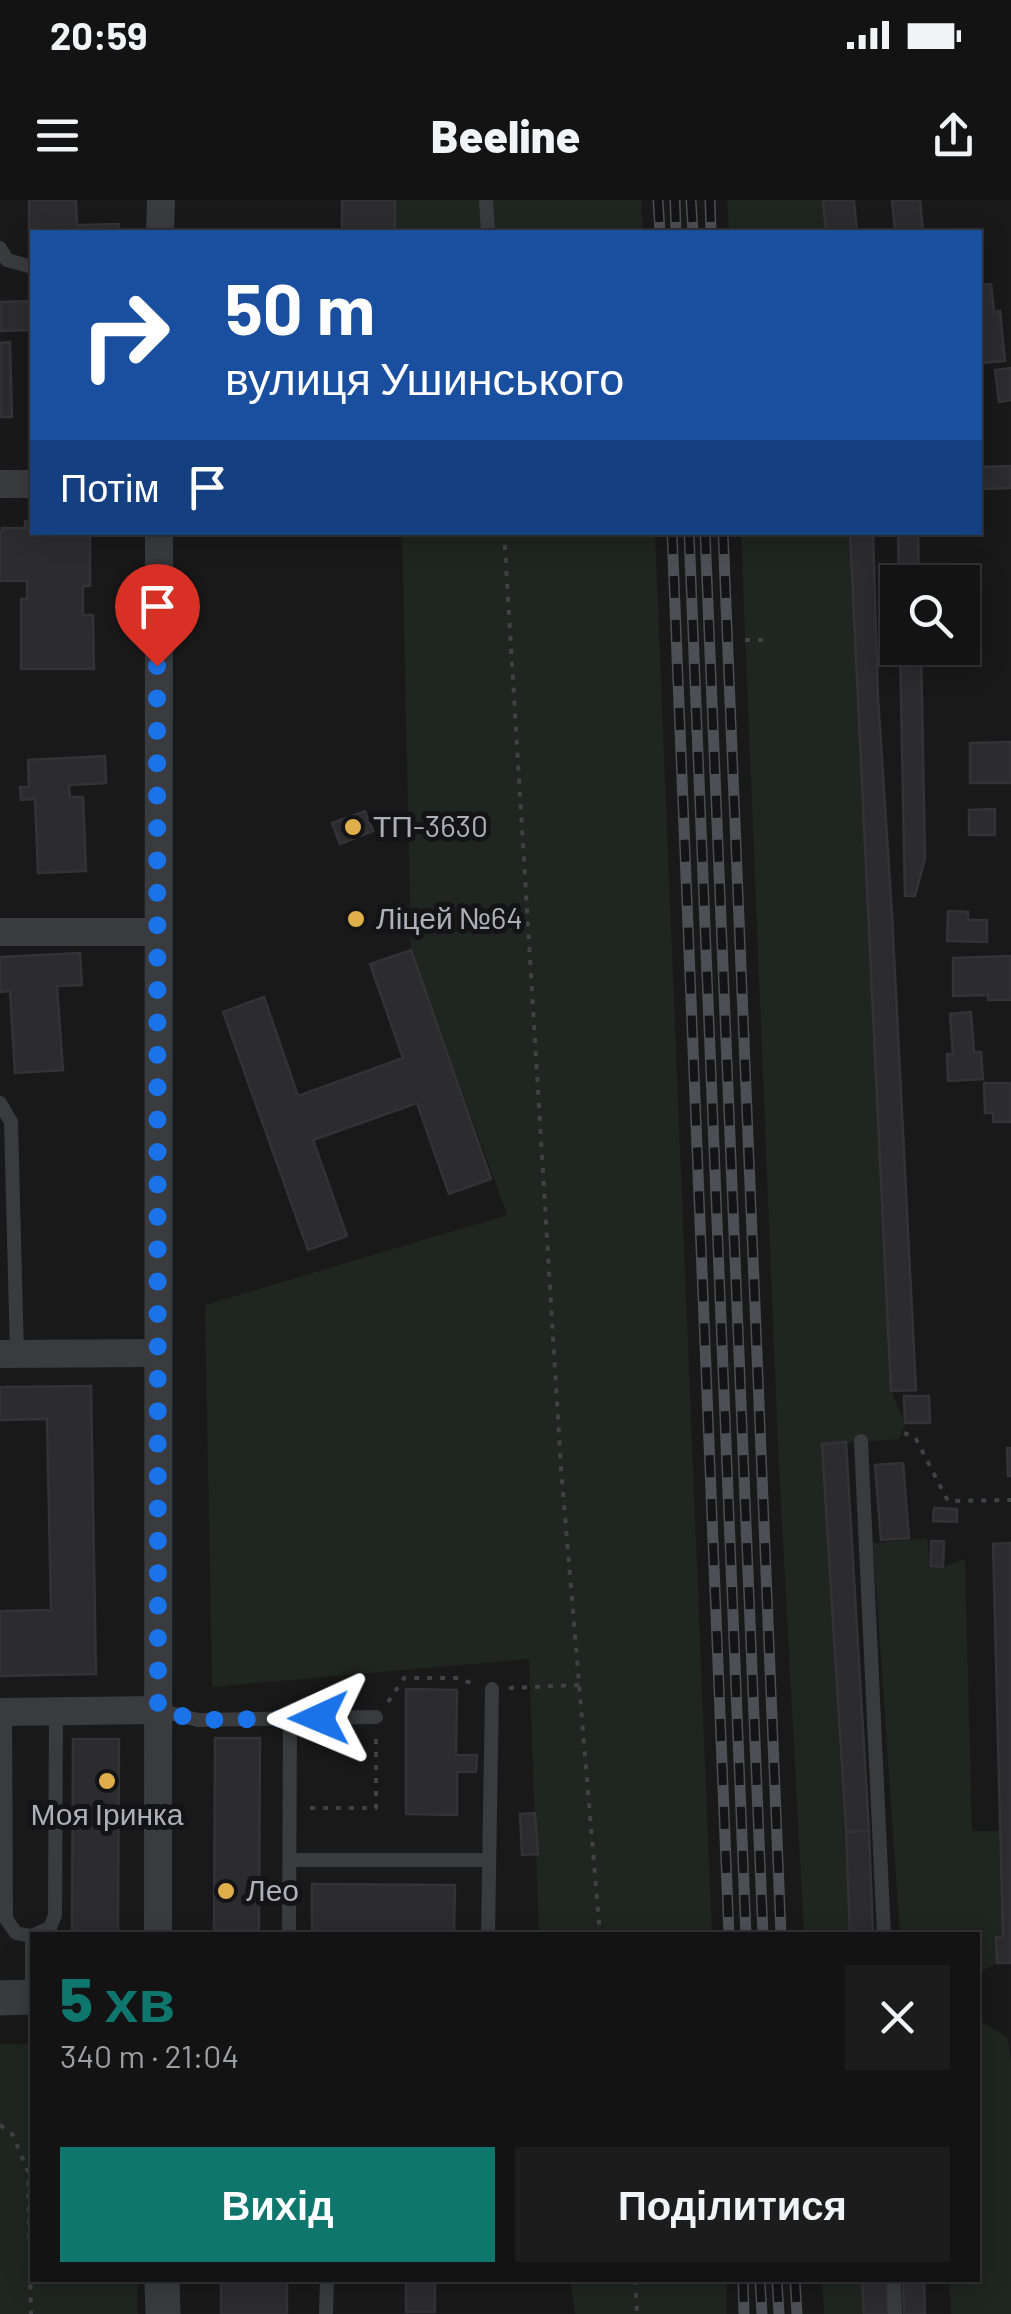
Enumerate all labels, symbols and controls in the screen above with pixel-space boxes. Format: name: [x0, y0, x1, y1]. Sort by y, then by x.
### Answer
text: 20:59: [50, 12, 147, 58]
icon: menu: [30, 108, 85, 163]
text: Beeline: [431, 108, 580, 162]
icon: share: [926, 108, 981, 163]
text: 50 m: [225, 265, 375, 349]
icon: right: [60, 270, 190, 400]
text: вулиця Ушинського: [225, 350, 624, 404]
icon: arrive: [180, 460, 235, 515]
text: Потім: [60, 464, 160, 510]
pin: [115, 564, 200, 667]
map controls: [880, 565, 980, 665]
button: search: [880, 565, 980, 665]
icon: arrive: [130, 579, 185, 634]
place label: ТП-3630: [373, 807, 488, 843]
marker: ТП-3630: [342, 816, 364, 838]
place label: Ліцей №64: [376, 899, 523, 935]
marker: Ліцей №64: [345, 908, 367, 930]
position arrow: [267, 1666, 371, 1770]
marker: Моя Іринка: [96, 1770, 118, 1792]
place label: Моя Іринка: [30, 1795, 184, 1831]
place label: Лео: [246, 1871, 299, 1907]
marker: Лео: [215, 1880, 237, 1902]
text: 5 хв: [60, 1962, 175, 2034]
button: close: [845, 1965, 950, 2070]
text: 340 m · 21:04: [60, 2036, 239, 2074]
button: Вихід: [60, 2147, 495, 2262]
button: Поділитися: [515, 2147, 950, 2262]

